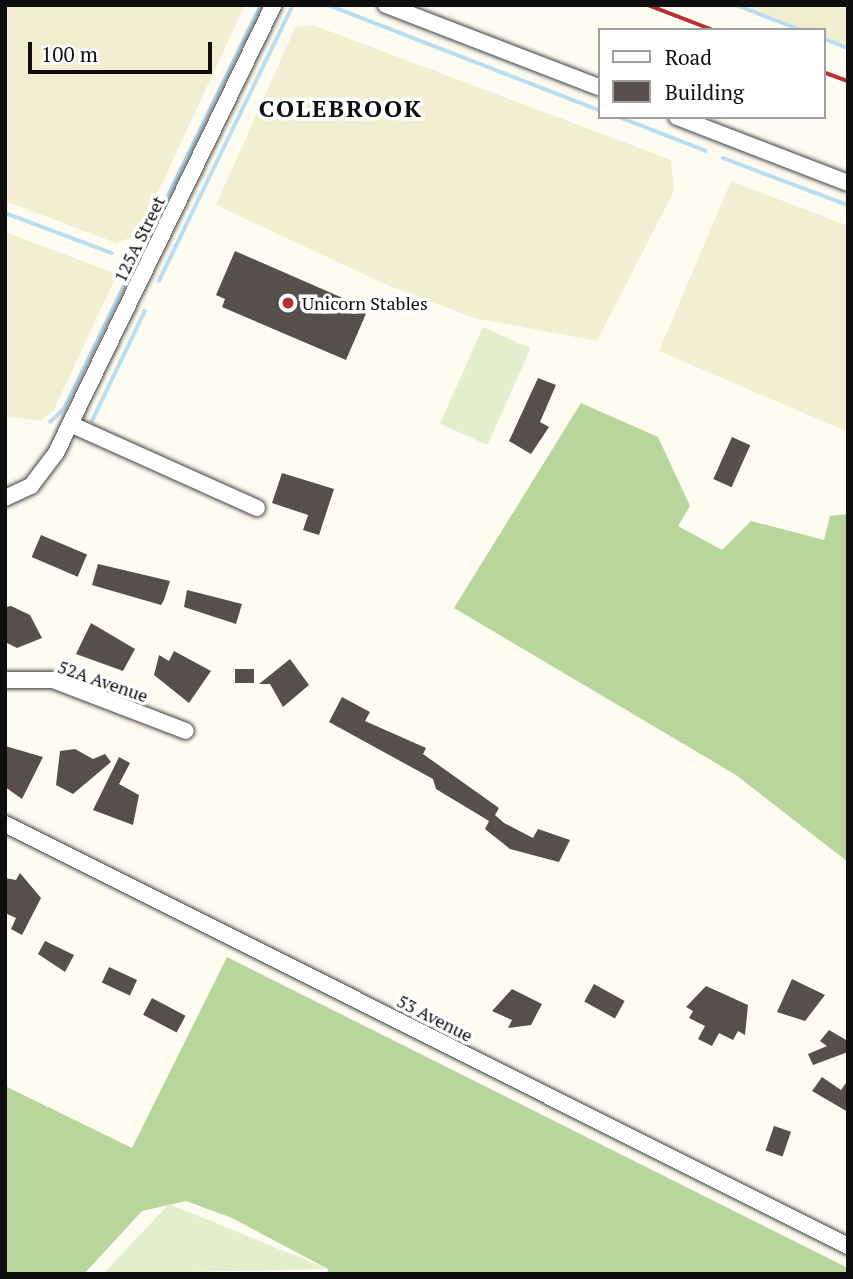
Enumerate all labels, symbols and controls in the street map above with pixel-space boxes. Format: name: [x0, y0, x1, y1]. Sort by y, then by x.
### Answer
scale bar: [32, 28, 215, 72]
legend: [598, 28, 825, 119]
text: 100 m: [41, 40, 98, 68]
text: Road: [665, 43, 712, 71]
text: Building: [665, 78, 744, 106]
district label: COLEBROOK: [260, 95, 422, 123]
street label: 125A Street: [109, 192, 169, 286]
place label: Unicorn Stables: [302, 292, 428, 314]
marker: Unicorn Stables: [280, 295, 296, 311]
street label: 52A Avenue: [55, 655, 151, 707]
street label: 53 Avenue: [393, 990, 477, 1046]

